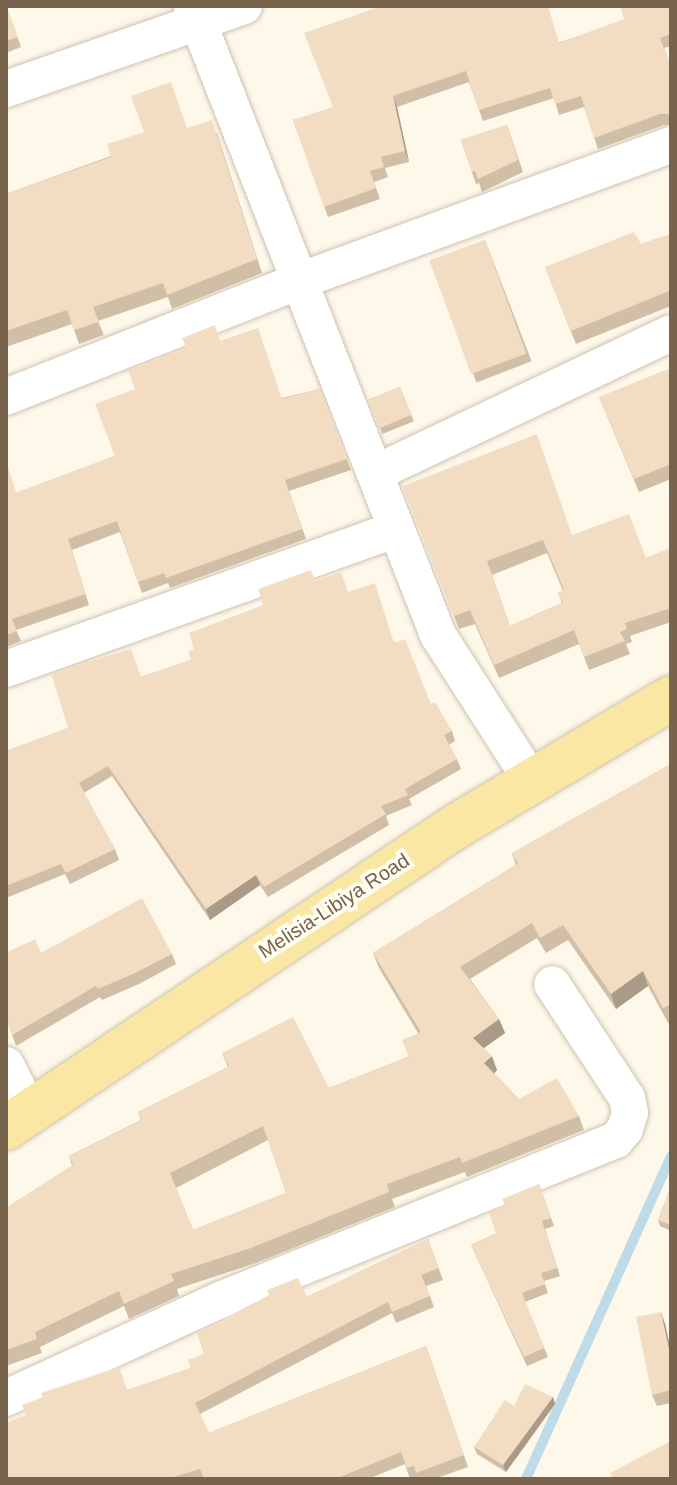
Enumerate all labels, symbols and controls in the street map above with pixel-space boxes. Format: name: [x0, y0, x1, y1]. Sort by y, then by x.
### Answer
street label: Melisia-Libiya Road: [254, 848, 414, 964]

